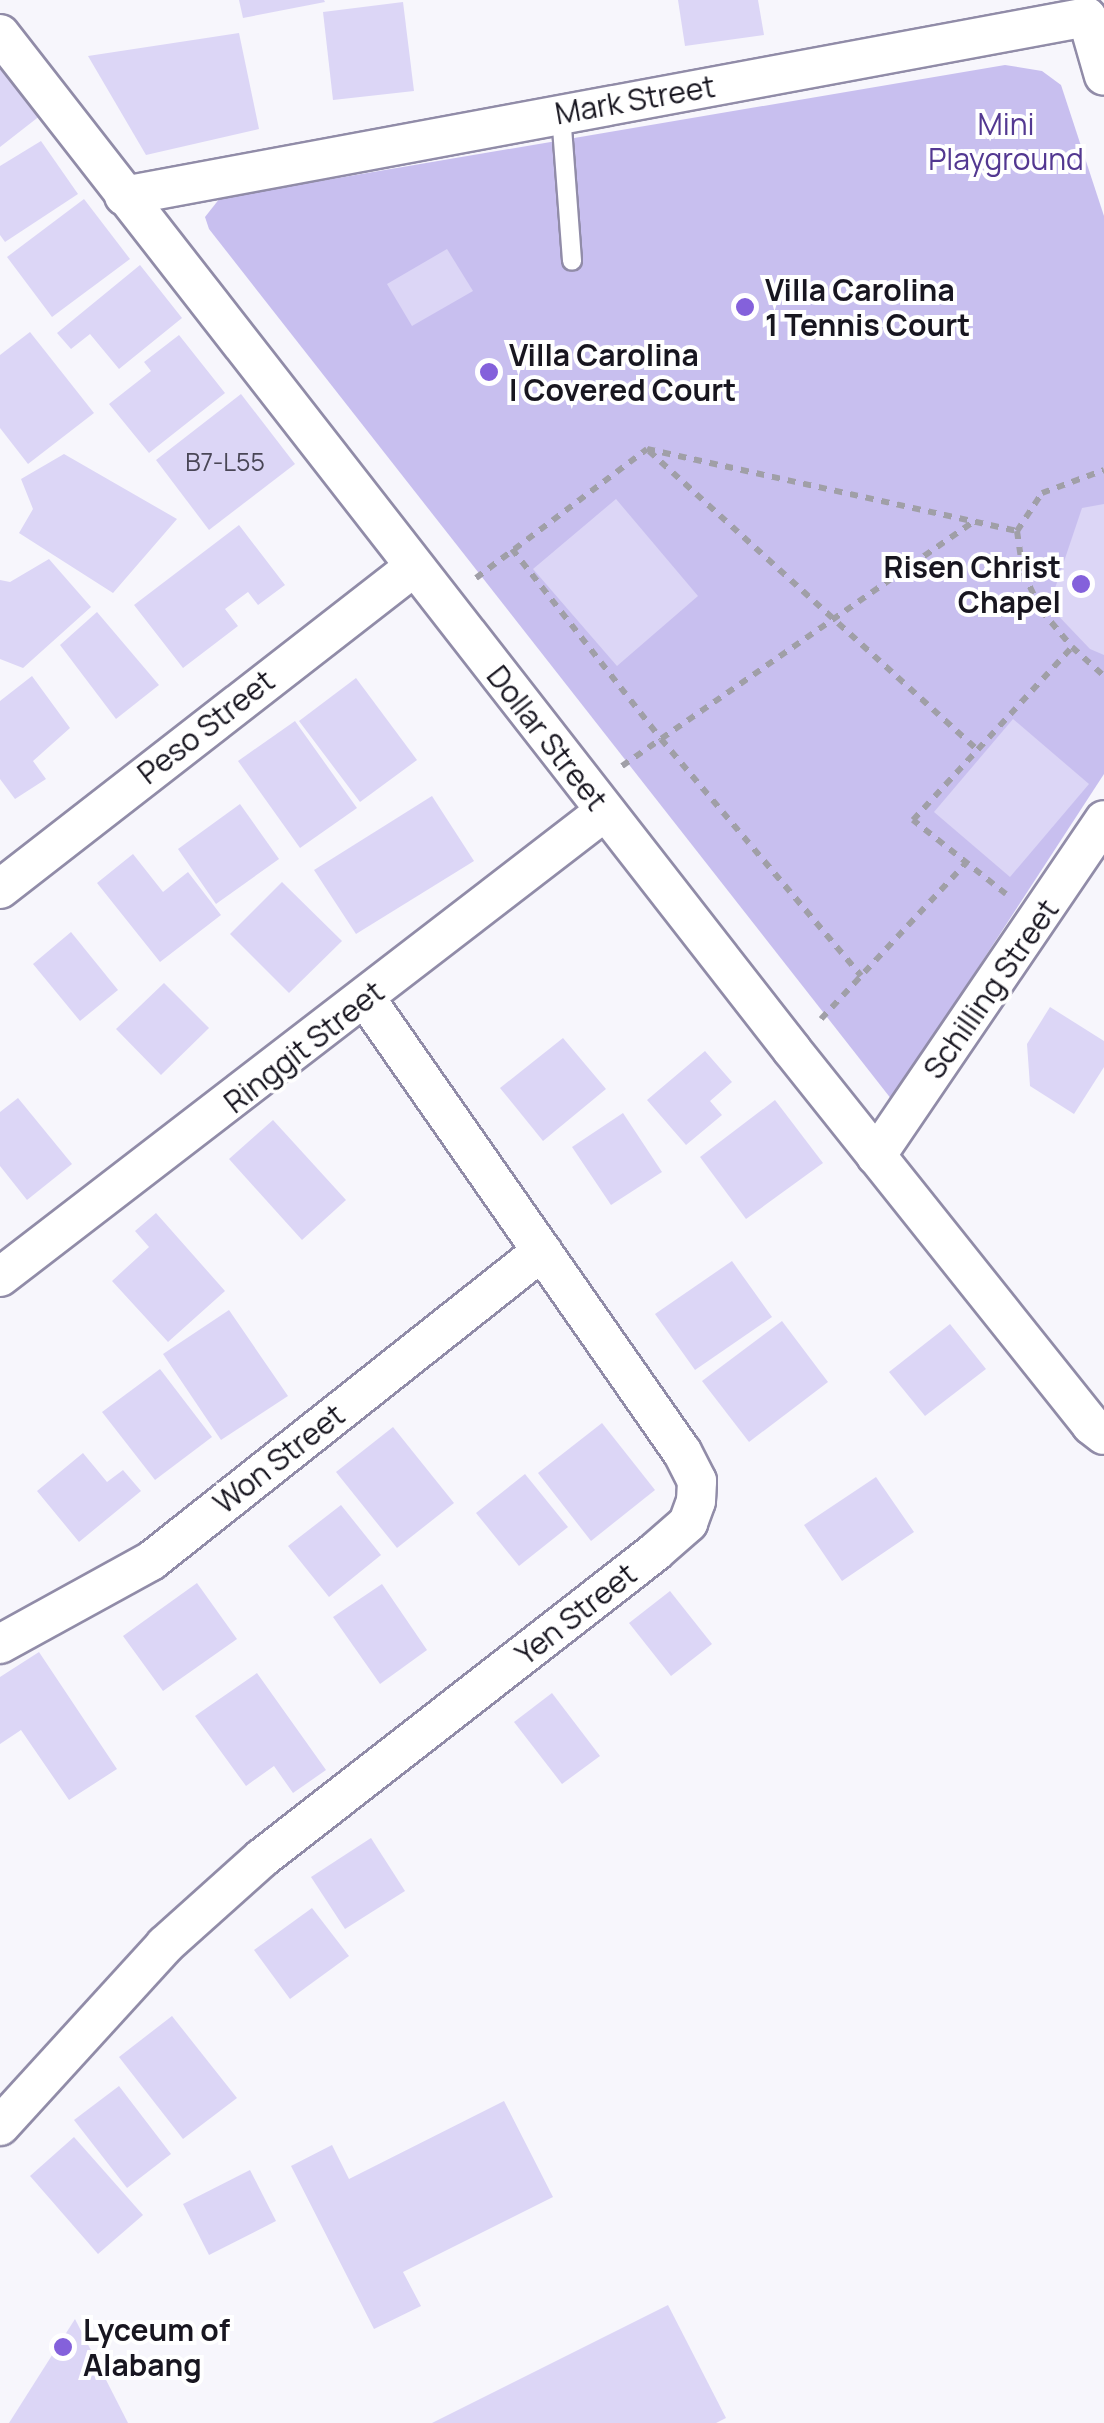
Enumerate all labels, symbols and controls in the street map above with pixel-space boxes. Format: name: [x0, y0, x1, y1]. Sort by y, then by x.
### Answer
street label: Mark Street: [552, 68, 718, 132]
park label: Mini Playground: [928, 106, 1084, 176]
place label: Villa Carolina 1 Tennis Court: [765, 272, 970, 342]
marker: Villa Carolina 1 Tennis Court: [734, 296, 756, 318]
place label: Villa Carolina I Covered Court: [509, 337, 736, 408]
marker: Villa Carolina I Covered Court: [478, 361, 500, 383]
house number: B7-L55: [185, 447, 265, 477]
place label: Risen Christ Chapel: [884, 549, 1061, 620]
marker: Risen Christ Chapel: [1070, 573, 1092, 595]
street label: Dollar Street: [479, 659, 615, 817]
street label: Peso Street: [131, 663, 281, 791]
street label: Schilling Street: [916, 892, 1066, 1086]
street label: Ringgit Street: [217, 974, 391, 1120]
street label: Won Street: [206, 1397, 352, 1521]
street label: Yen Street: [508, 1556, 644, 1672]
place label: Lyceum of Alabang: [83, 2312, 230, 2382]
marker: Lyceum of Alabang: [52, 2336, 74, 2358]

